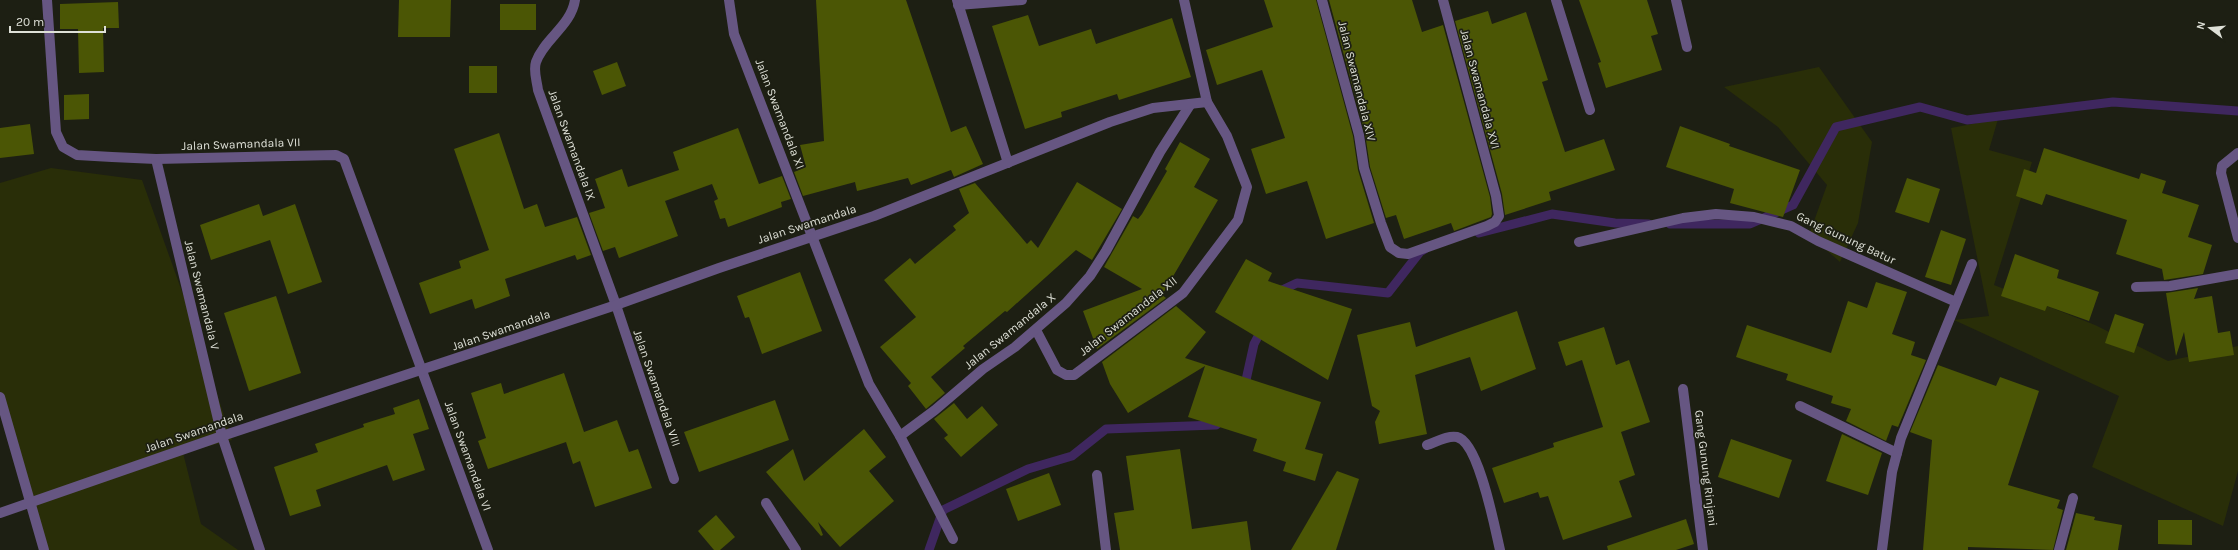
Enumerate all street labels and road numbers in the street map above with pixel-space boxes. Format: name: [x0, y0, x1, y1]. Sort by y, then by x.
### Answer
street label: Jalan Swamandala XIV: [1335, 19, 1379, 143]
street label: Jalan Swamandala XVI: [1457, 28, 1503, 150]
street label: Jalan Swamandala XI: [753, 57, 807, 171]
street label: Jalan Swamandala IX: [545, 88, 599, 203]
street label: Jalan Swamandala VII: [181, 135, 301, 153]
street label: Jalan Swamandala: [756, 201, 858, 247]
street label: Gang Gunung Batur: [1794, 209, 1898, 267]
street label: Jalan Swamandala V: [182, 239, 222, 351]
street label: Jalan Swamandala XII: [1076, 274, 1180, 358]
street label: Jalan Swamandala X: [962, 290, 1059, 372]
street label: Jalan Swamandala: [450, 307, 552, 353]
street label: Jalan Swamandala VIII: [630, 328, 684, 448]
street label: Jalan Swamandala VI: [442, 399, 494, 513]
street label: Jalan Swamandala: [143, 409, 245, 455]
street label: Gang Gunung Rinjani: [1692, 409, 1720, 527]

